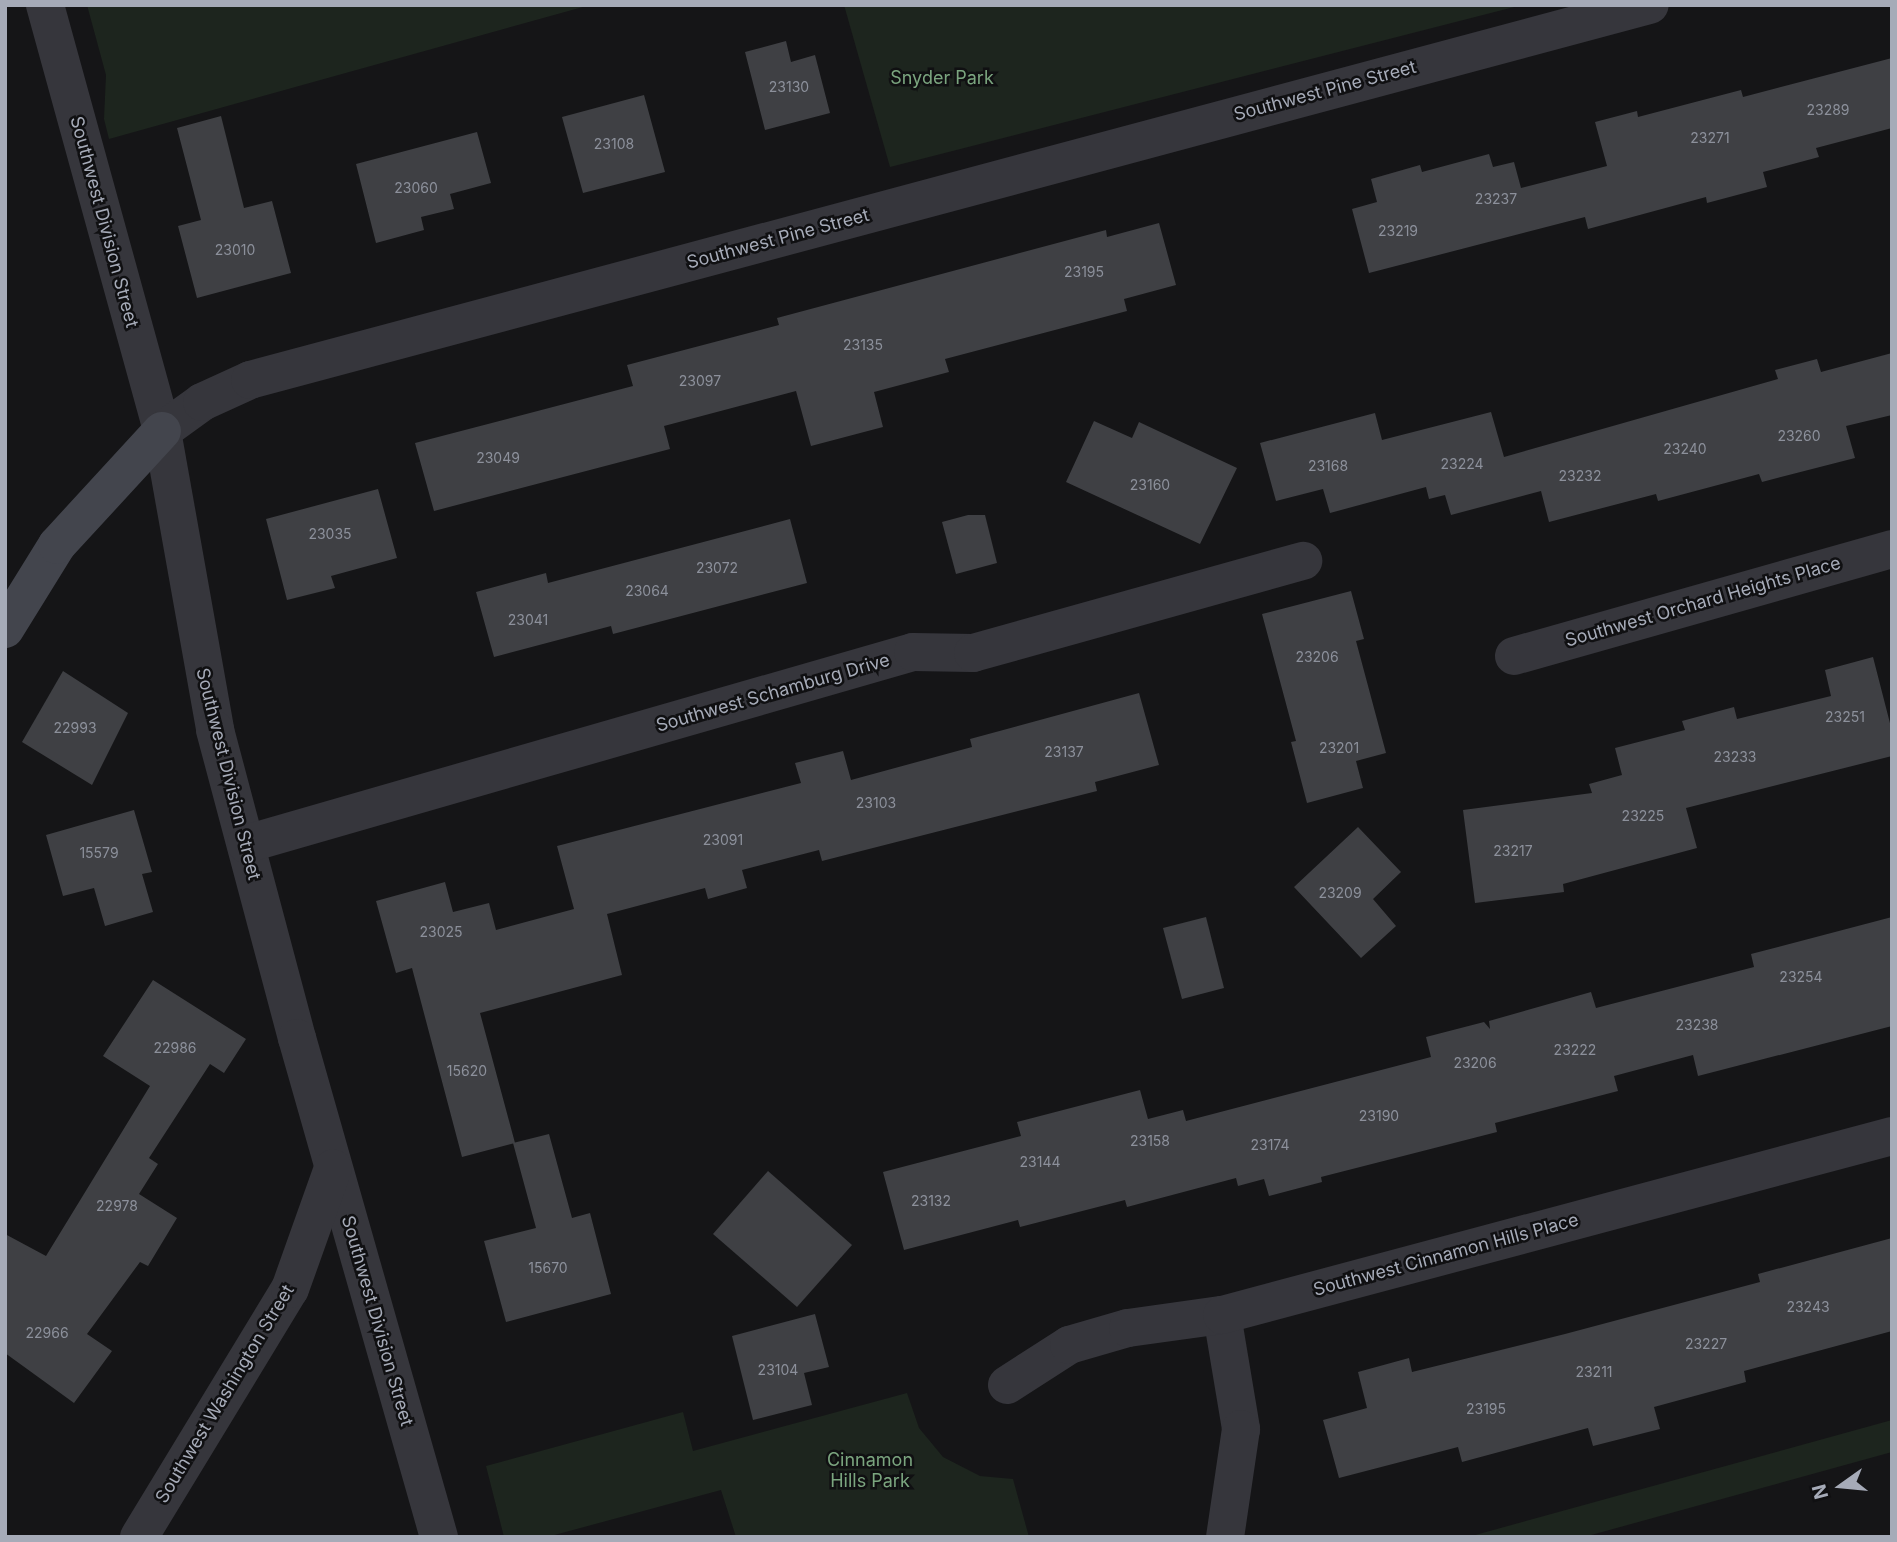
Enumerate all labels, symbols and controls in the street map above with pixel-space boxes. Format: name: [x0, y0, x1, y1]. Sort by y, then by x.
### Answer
street label: Southwest Pine Street: [1232, 56, 1418, 126]
park label: Snyder Park: [890, 67, 994, 89]
house number: 23130: [769, 79, 809, 95]
house number: 23289: [1806, 102, 1850, 118]
street label: Southwest Division Street: [65, 114, 143, 330]
house number: 23271: [1690, 130, 1730, 146]
house number: 23108: [594, 136, 634, 152]
house number: 23060: [394, 180, 438, 196]
house number: 23237: [1475, 191, 1517, 207]
street label: Southwest Pine Street: [685, 204, 871, 274]
house number: 23219: [1378, 223, 1418, 239]
house number: 23010: [215, 242, 255, 258]
house number: 23195: [1064, 264, 1104, 280]
house number: 23135: [843, 337, 883, 353]
house number: 23097: [679, 373, 721, 389]
house number: 23260: [1777, 428, 1821, 444]
house number: 23240: [1663, 441, 1707, 457]
house number: 23049: [476, 450, 520, 466]
house number: 23224: [1440, 456, 1484, 472]
house number: 23168: [1308, 458, 1348, 474]
house number: 23232: [1559, 468, 1601, 484]
house number: 23160: [1130, 477, 1170, 493]
house number: 23035: [308, 526, 352, 542]
street label: Southwest Orchard Heights Place: [1563, 552, 1843, 652]
house number: 23072: [696, 560, 738, 576]
house number: 23064: [625, 583, 669, 599]
house number: 23041: [508, 612, 548, 628]
street label: Southwest Schamburg Drive: [654, 649, 892, 737]
house number: 23206: [1295, 649, 1339, 665]
street label: Southwest Division Street: [191, 666, 265, 882]
house number: 23251: [1825, 709, 1865, 725]
house number: 22993: [53, 720, 97, 736]
house number: 23201: [1319, 740, 1359, 756]
house number: 23137: [1044, 744, 1084, 760]
house number: 23233: [1713, 749, 1757, 765]
house number: 23103: [856, 795, 896, 811]
house number: 23225: [1622, 808, 1664, 824]
house number: 23091: [703, 832, 743, 848]
house number: 23217: [1493, 843, 1533, 859]
house number: 15579: [79, 845, 119, 861]
house number: 23209: [1318, 885, 1362, 901]
house number: 23025: [419, 924, 463, 940]
house number: 23254: [1779, 969, 1823, 985]
house number: 23238: [1675, 1017, 1719, 1033]
house number: 22986: [153, 1040, 197, 1056]
house number: 23222: [1554, 1042, 1596, 1058]
house number: 23206: [1453, 1055, 1497, 1071]
house number: 15620: [447, 1063, 487, 1079]
house number: 23190: [1359, 1108, 1399, 1124]
house number: 23158: [1130, 1133, 1170, 1149]
house number: 23174: [1250, 1137, 1290, 1153]
house number: 23144: [1020, 1154, 1060, 1170]
house number: 23132: [911, 1193, 951, 1209]
house number: 22978: [96, 1198, 138, 1214]
street label: Southwest Cinnamon Hills Place: [1311, 1209, 1581, 1301]
street label: Southwest Division Street: [337, 1213, 417, 1429]
house number: 15670: [528, 1260, 568, 1276]
street label: Southwest Washington Street: [151, 1281, 299, 1507]
house number: 23243: [1786, 1299, 1830, 1315]
house number: 22966: [25, 1325, 69, 1341]
house number: 23227: [1685, 1336, 1727, 1352]
house number: 23104: [758, 1362, 798, 1378]
house number: 23211: [1575, 1364, 1613, 1380]
house number: 23195: [1466, 1401, 1506, 1417]
park label: Cinnamon Hills Park: [827, 1450, 913, 1492]
north arrow: [1806, 1451, 1876, 1521]
text: N: [1807, 1482, 1833, 1502]

